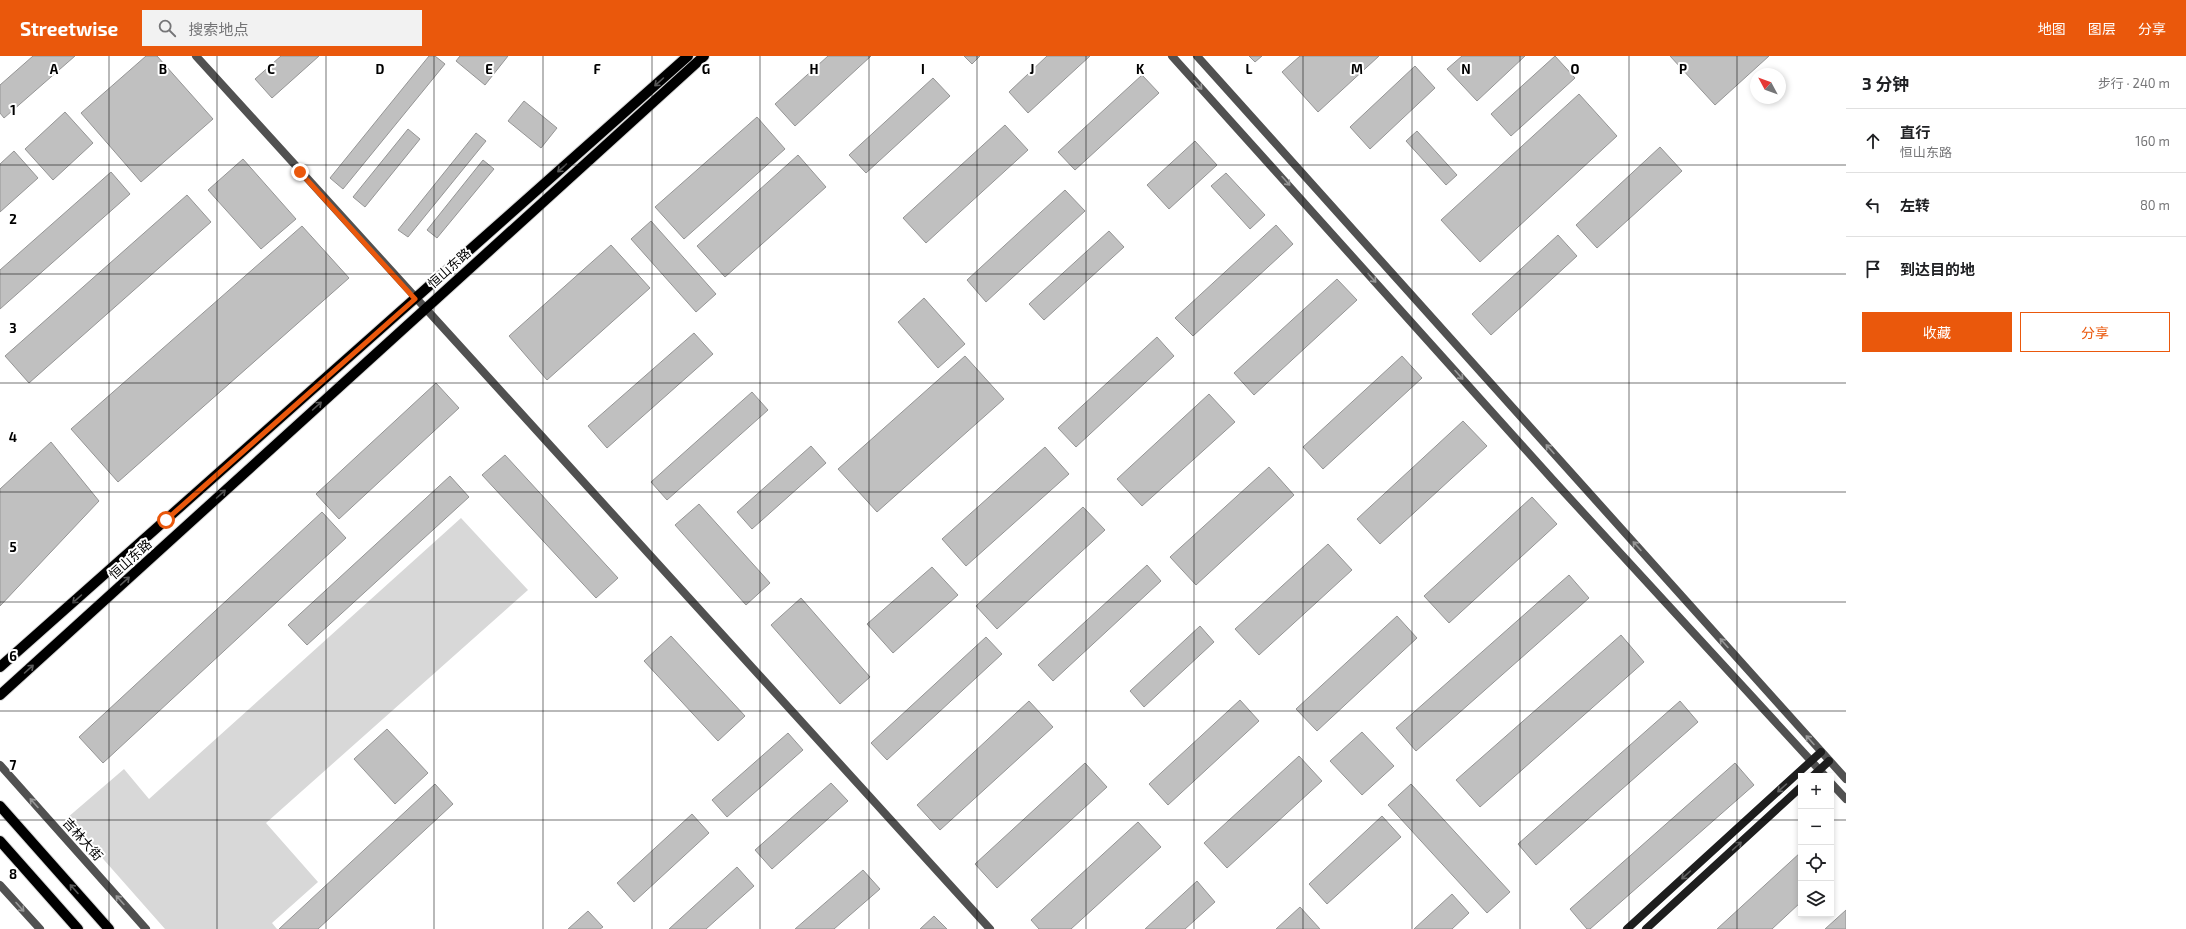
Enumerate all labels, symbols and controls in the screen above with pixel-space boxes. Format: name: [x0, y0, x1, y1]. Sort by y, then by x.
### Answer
search box: [142, 10, 422, 46]
text: Streetwise: [20, 17, 118, 40]
icon: search: [156, 17, 178, 39]
text: 搜索地点: [188, 20, 248, 38]
text: 地图: [2038, 20, 2066, 37]
text: 图层: [2088, 20, 2116, 37]
text: 分享: [2138, 20, 2166, 37]
text: A: [50, 61, 59, 77]
text: B: [159, 61, 167, 77]
text: C: [267, 61, 275, 77]
text: D: [376, 61, 385, 77]
text: E: [485, 61, 493, 77]
text: F: [593, 61, 601, 77]
text: G: [702, 61, 710, 77]
text: H: [810, 61, 819, 77]
text: I: [921, 61, 925, 77]
text: J: [1030, 61, 1034, 77]
text: K: [1136, 61, 1145, 77]
text: L: [1246, 61, 1253, 77]
text: M: [1351, 61, 1363, 77]
text: N: [1461, 61, 1471, 77]
text: O: [1571, 61, 1580, 77]
text: P: [1679, 61, 1687, 77]
north arrow: [1750, 68, 1786, 104]
text: 3 分钟: [1862, 73, 1909, 93]
text: 步行 · 240 m: [2098, 75, 2170, 91]
one-way arrow: [654, 77, 664, 87]
one-way arrow: [1193, 80, 1203, 90]
text: 1: [10, 102, 16, 118]
text: 直行: [1900, 123, 1930, 141]
icon: ahead: [1862, 130, 1884, 152]
text: 160 m: [2135, 133, 2170, 149]
text: 恒山东路: [1900, 144, 1952, 160]
route end: [291, 163, 309, 181]
one-way arrow: [556, 164, 567, 173]
one-way arrow: [1281, 176, 1291, 186]
icon: left: [1862, 194, 1884, 216]
text: 左转: [1900, 196, 1930, 214]
text: 80 m: [2140, 197, 2170, 213]
text: 2: [9, 211, 17, 227]
street label: 恒山东路: [424, 245, 474, 291]
icon: arrive: [1862, 258, 1884, 280]
text: 到达目的地: [1900, 260, 1975, 278]
one-way arrow: [1368, 272, 1377, 283]
button: 收藏: [1862, 312, 2012, 352]
button: 分享: [2020, 312, 2170, 352]
text: 3: [9, 320, 17, 336]
one-way arrow: [1454, 369, 1463, 379]
one-way arrow: [312, 401, 322, 411]
text: 4: [9, 429, 17, 445]
one-way arrow: [1546, 444, 1555, 455]
one-way arrow: [216, 489, 226, 498]
route start: [157, 511, 175, 529]
street label: 恒山东路: [105, 536, 155, 582]
text: 5: [9, 539, 17, 555]
one-way arrow: [1633, 542, 1642, 552]
one-way arrow: [120, 577, 130, 586]
one-way arrow: [72, 594, 82, 603]
one-way arrow: [1719, 638, 1728, 648]
text: 6: [9, 648, 17, 664]
one-way arrow: [24, 664, 34, 674]
one-way arrow: [1806, 735, 1815, 745]
text: 7: [10, 757, 17, 773]
map controls: [1798, 773, 1834, 917]
button: +: [1798, 773, 1834, 809]
one-way arrow: [1777, 783, 1787, 792]
one-way arrow: [29, 798, 38, 808]
button: −: [1798, 809, 1834, 845]
street label: 吉林大街: [60, 814, 106, 864]
one-way arrow: [1732, 841, 1742, 851]
button: locate: [1798, 845, 1834, 881]
text: 8: [9, 866, 17, 882]
one-way arrow: [1681, 871, 1691, 880]
button: layers: [1798, 881, 1834, 917]
one-way arrow: [69, 884, 78, 895]
one-way arrow: [116, 895, 125, 905]
one-way arrow: [15, 902, 24, 912]

